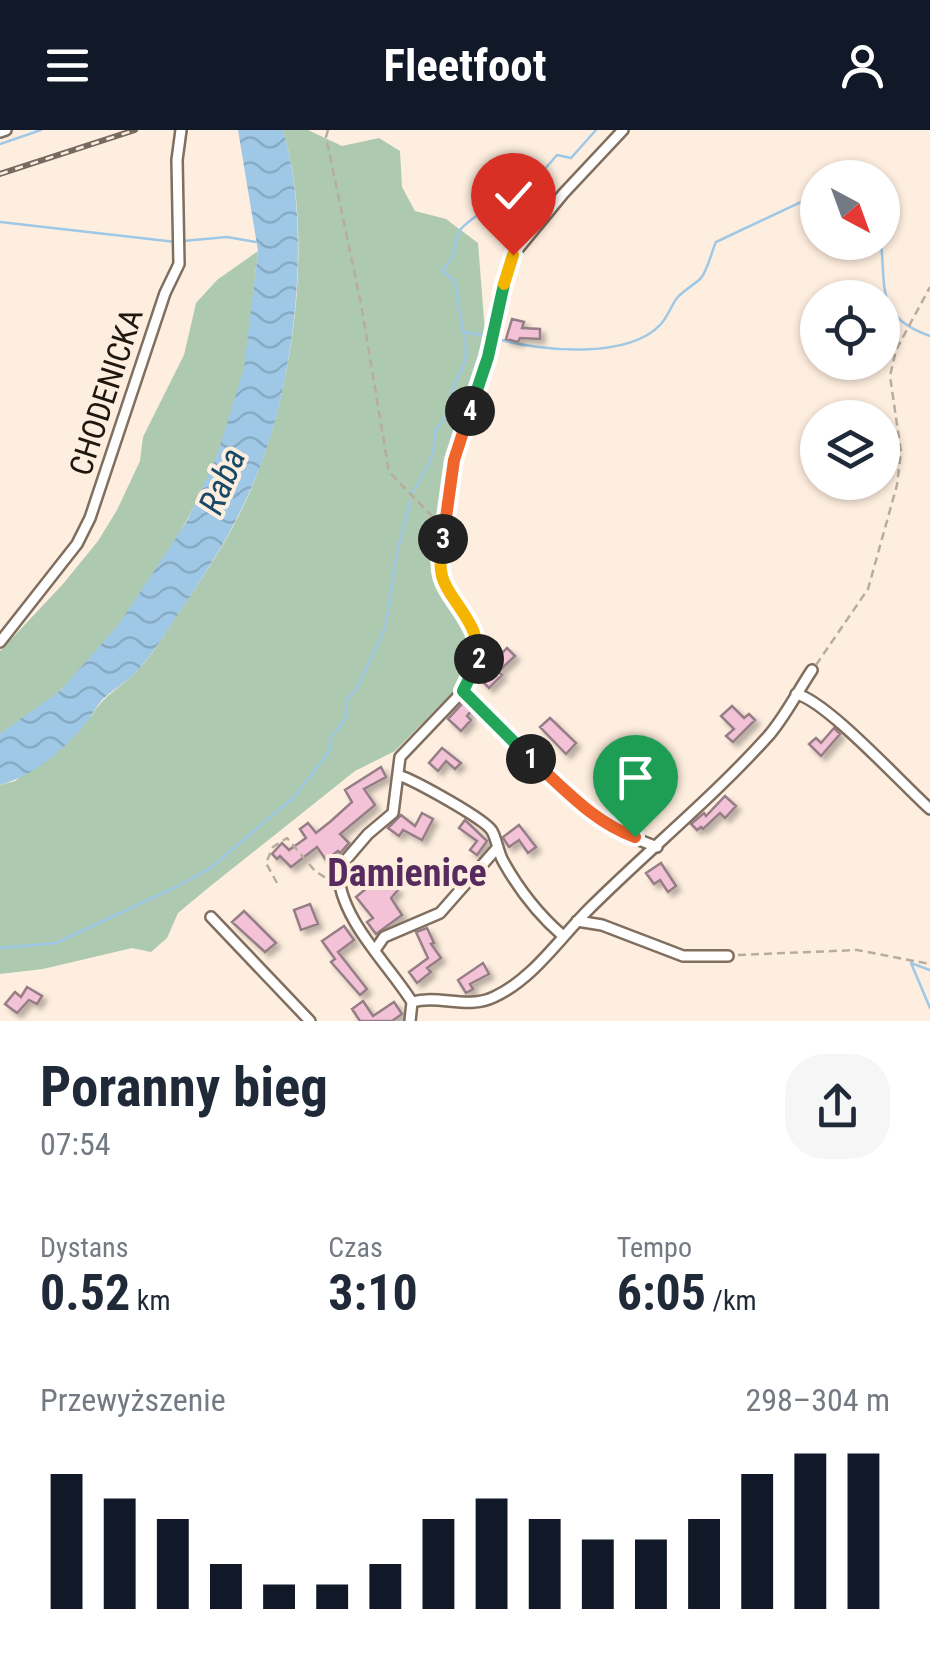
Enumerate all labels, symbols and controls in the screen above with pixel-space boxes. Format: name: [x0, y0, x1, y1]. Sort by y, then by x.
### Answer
icon: menu: [40, 38, 95, 93]
icon: person: [835, 38, 890, 93]
text: Fleetfoot: [384, 39, 546, 92]
pin: [471, 153, 556, 256]
north arrow: [800, 160, 900, 260]
map controls: [800, 160, 900, 500]
icon: check: [486, 168, 541, 223]
button: locate: [800, 280, 900, 380]
street label: CHODENICKA: [61, 304, 151, 480]
pin: 4: [445, 386, 495, 436]
text: 4: [463, 394, 477, 427]
button: layers: [800, 400, 900, 500]
water label: Raba: [190, 442, 254, 520]
pin: 3: [418, 514, 468, 564]
text: 3: [436, 522, 450, 555]
pin: 2: [454, 634, 504, 684]
text: 2: [472, 642, 486, 675]
pin: 1: [506, 734, 556, 784]
pin: [593, 735, 678, 838]
text: 1: [524, 742, 538, 775]
icon: arrive: [608, 750, 663, 805]
district label: Damienice: [327, 851, 487, 895]
button: share: [785, 1054, 890, 1159]
text: Poranny bieg: [40, 1055, 328, 1119]
text: 07:54: [40, 1125, 111, 1163]
text: Dystans: [40, 1231, 128, 1264]
text: Czas: [328, 1231, 383, 1264]
text: Tempo: [617, 1231, 692, 1264]
text: 0.52: [40, 1264, 130, 1322]
text: 3:10: [328, 1264, 418, 1322]
text: 6:05: [617, 1264, 706, 1322]
text: km: [130, 1284, 170, 1317]
text: /km: [706, 1284, 757, 1317]
text: Przewyższenie: [40, 1381, 226, 1419]
text: 298–304 m: [745, 1381, 890, 1419]

